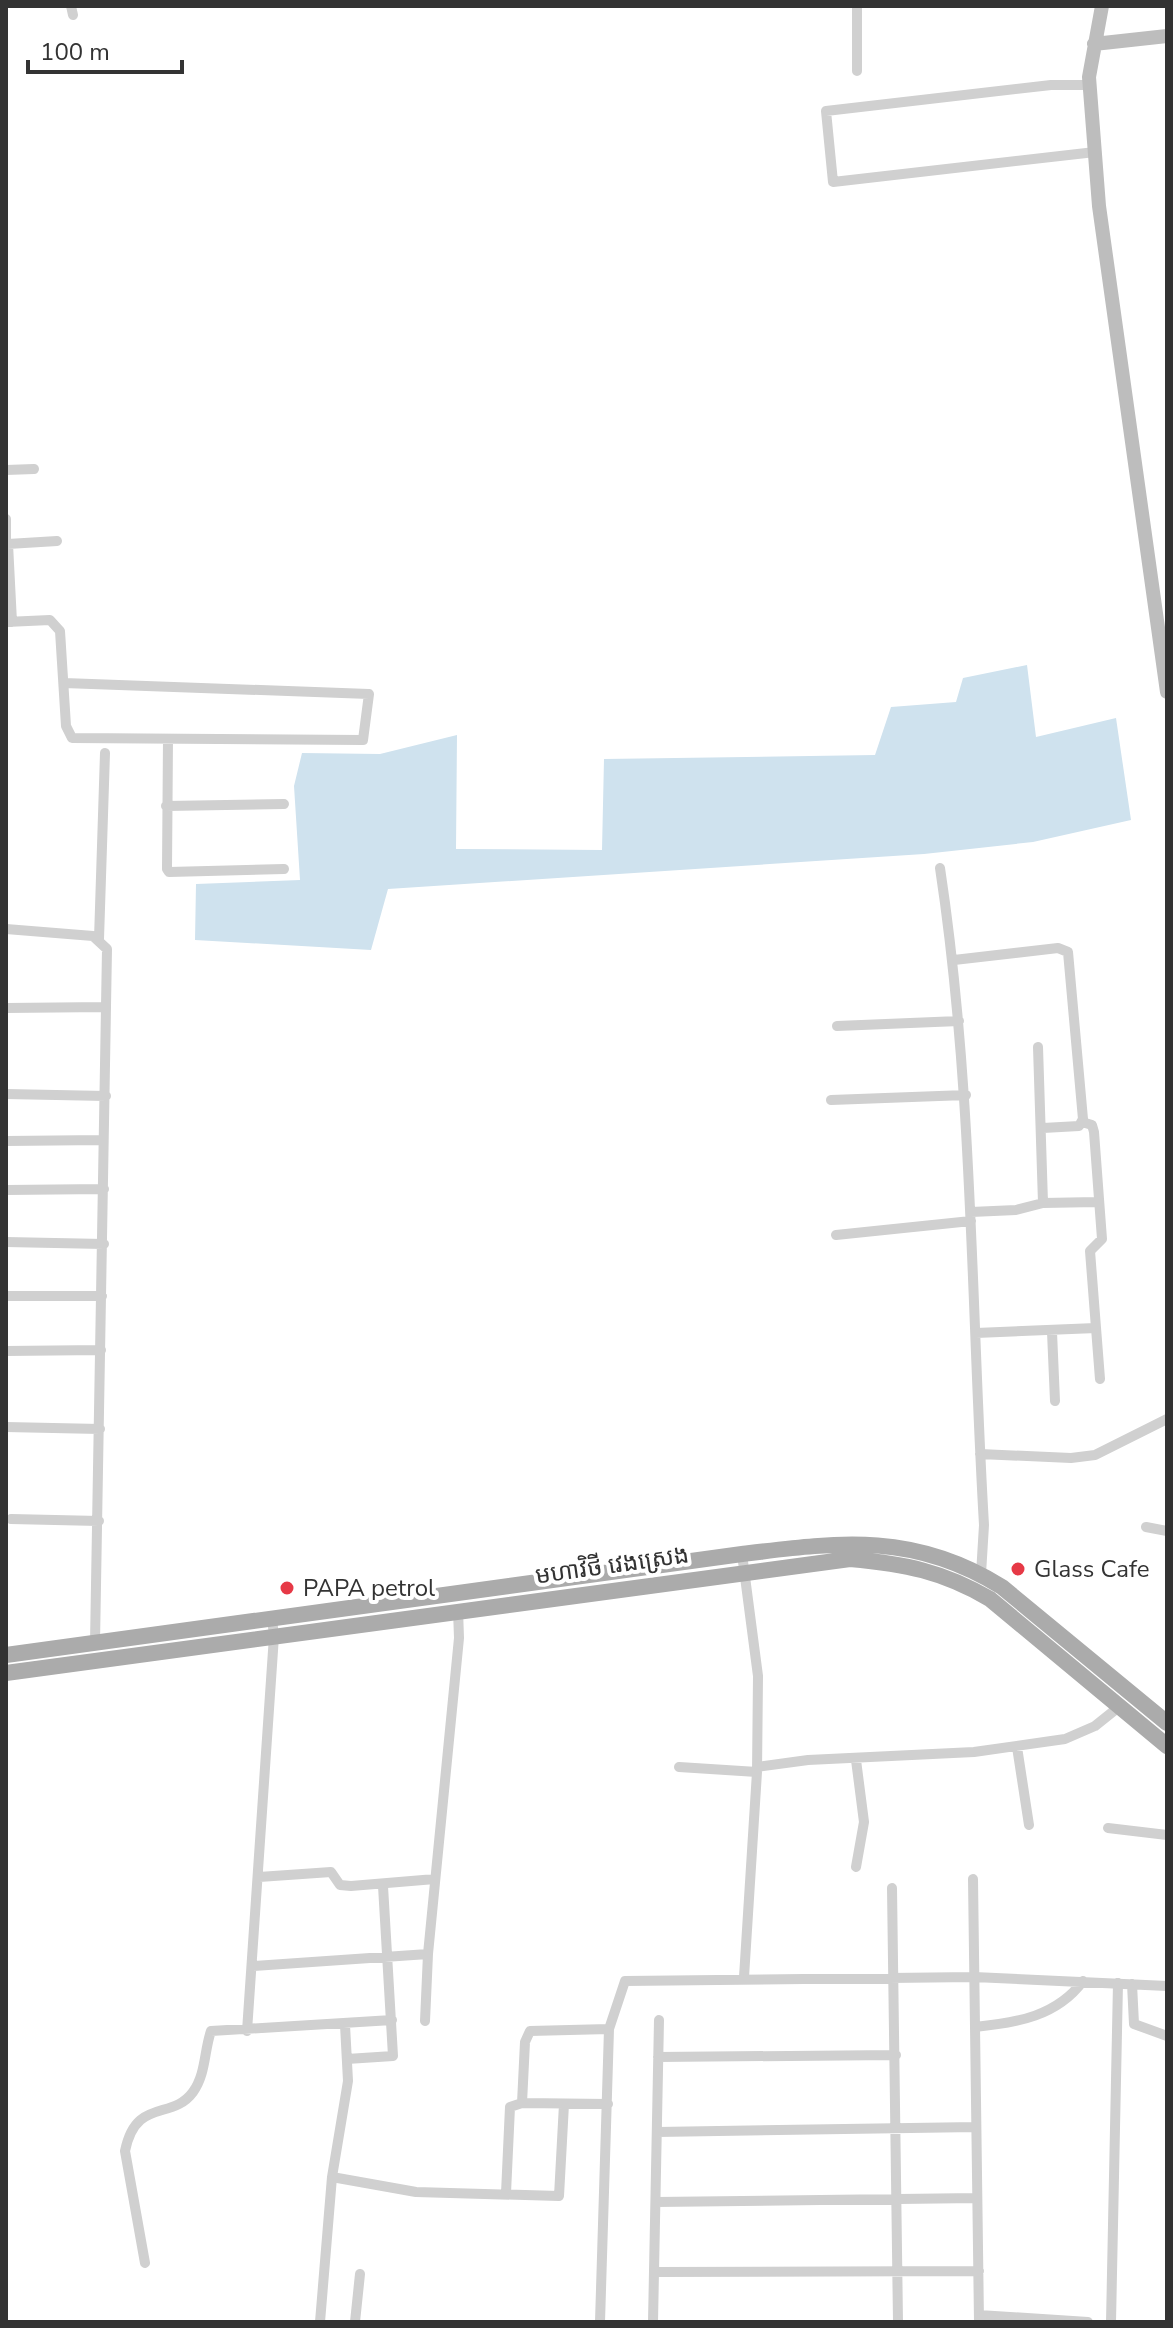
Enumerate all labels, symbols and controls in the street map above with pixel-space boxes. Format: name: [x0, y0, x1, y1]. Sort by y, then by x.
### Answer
scale bar: [28, 24, 182, 74]
text: 100 m: [40, 36, 110, 68]
street label: មហាវិថី វេងស្រេង: [533, 1538, 691, 1592]
place label: Glass Cafe: [1034, 1553, 1149, 1585]
marker: Glass Cafe: [1009, 1560, 1027, 1578]
place label: PAPA petrol: [303, 1572, 435, 1604]
marker: PAPA petrol: [278, 1579, 296, 1597]

